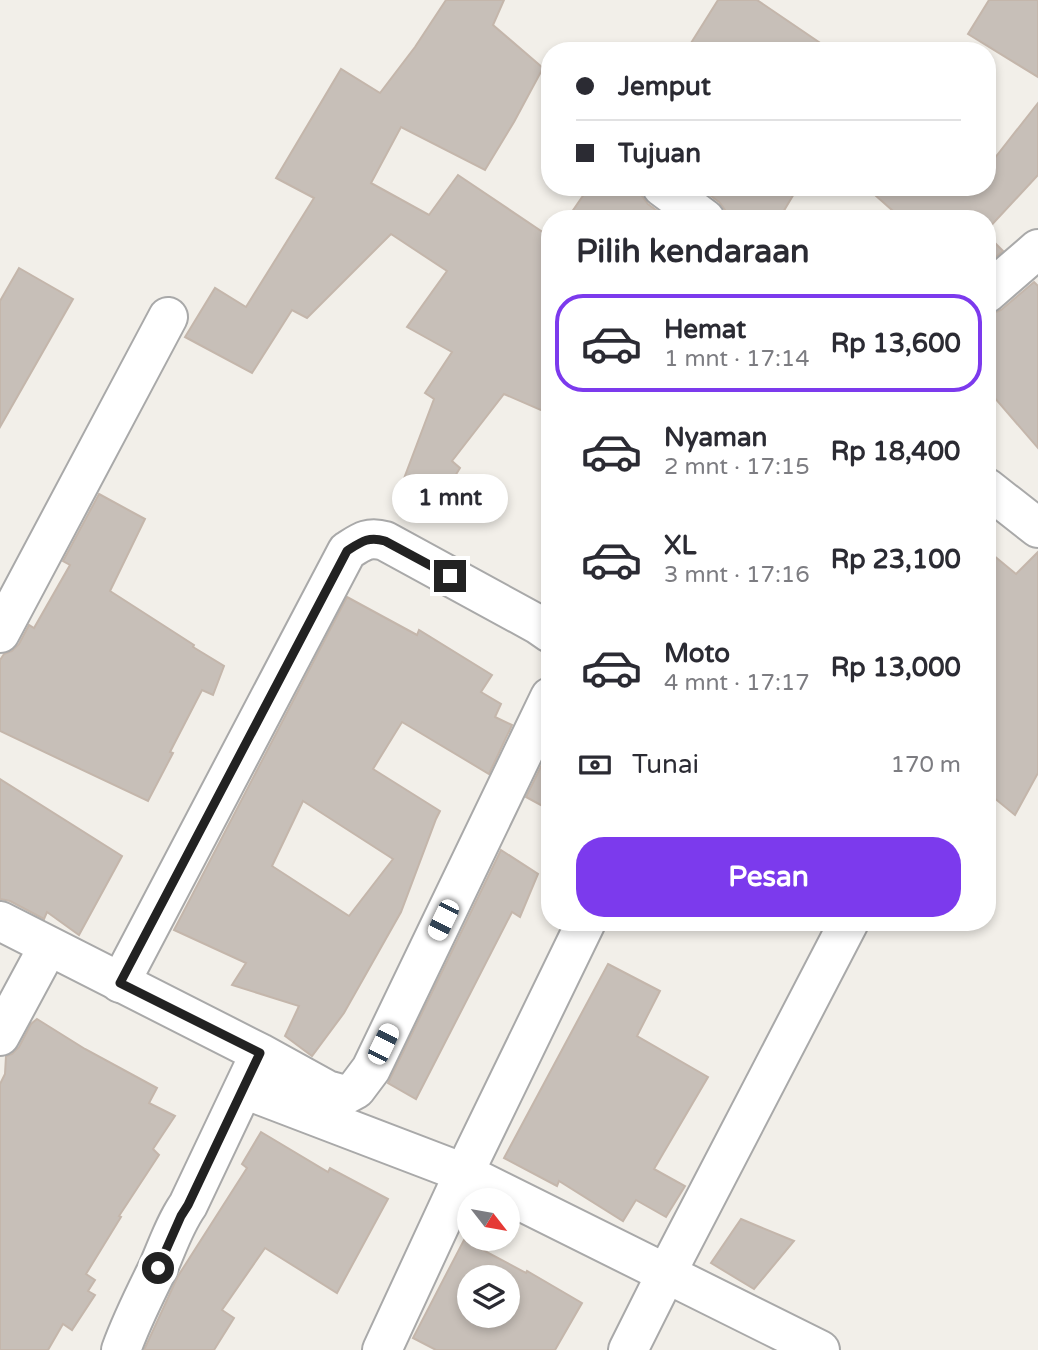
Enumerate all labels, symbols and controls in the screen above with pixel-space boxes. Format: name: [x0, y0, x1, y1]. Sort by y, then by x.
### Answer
text: Jemput: [618, 71, 711, 102]
text: Tujuan: [618, 138, 701, 169]
text: Pilih kendaraan: [576, 233, 810, 271]
icon: car: [580, 312, 643, 375]
text: Hemat: [664, 314, 746, 345]
text: Rp 13,600: [831, 328, 961, 359]
text: 1 mnt · 17:14: [664, 345, 810, 373]
icon: car: [580, 420, 643, 483]
text: Nyaman: [664, 422, 767, 453]
text: Rp 18,400: [831, 436, 960, 467]
text: 2 mnt · 17:15: [664, 453, 810, 481]
callout: 1 mnt: [392, 475, 508, 524]
text: 1 mnt: [418, 484, 482, 512]
icon: car: [580, 528, 643, 591]
text: XL: [664, 530, 696, 561]
text: Rp 23,100: [831, 544, 961, 575]
route end: [434, 560, 466, 592]
text: 3 mnt · 17:16: [664, 561, 810, 589]
icon: car: [580, 636, 643, 699]
text: Moto: [664, 638, 730, 669]
text: Rp 13,000: [831, 652, 961, 683]
text: 4 mnt · 17:17: [664, 669, 810, 697]
icon: cash: [576, 746, 614, 784]
text: Tunai: [632, 749, 699, 780]
text: 170 m: [891, 751, 961, 779]
button: Pesan: [576, 837, 961, 917]
car: [425, 897, 462, 943]
car: [365, 1021, 402, 1067]
north arrow: [457, 1188, 520, 1251]
map controls: [457, 1188, 520, 1328]
route start: [142, 1252, 174, 1284]
button: layers: [457, 1265, 520, 1328]

